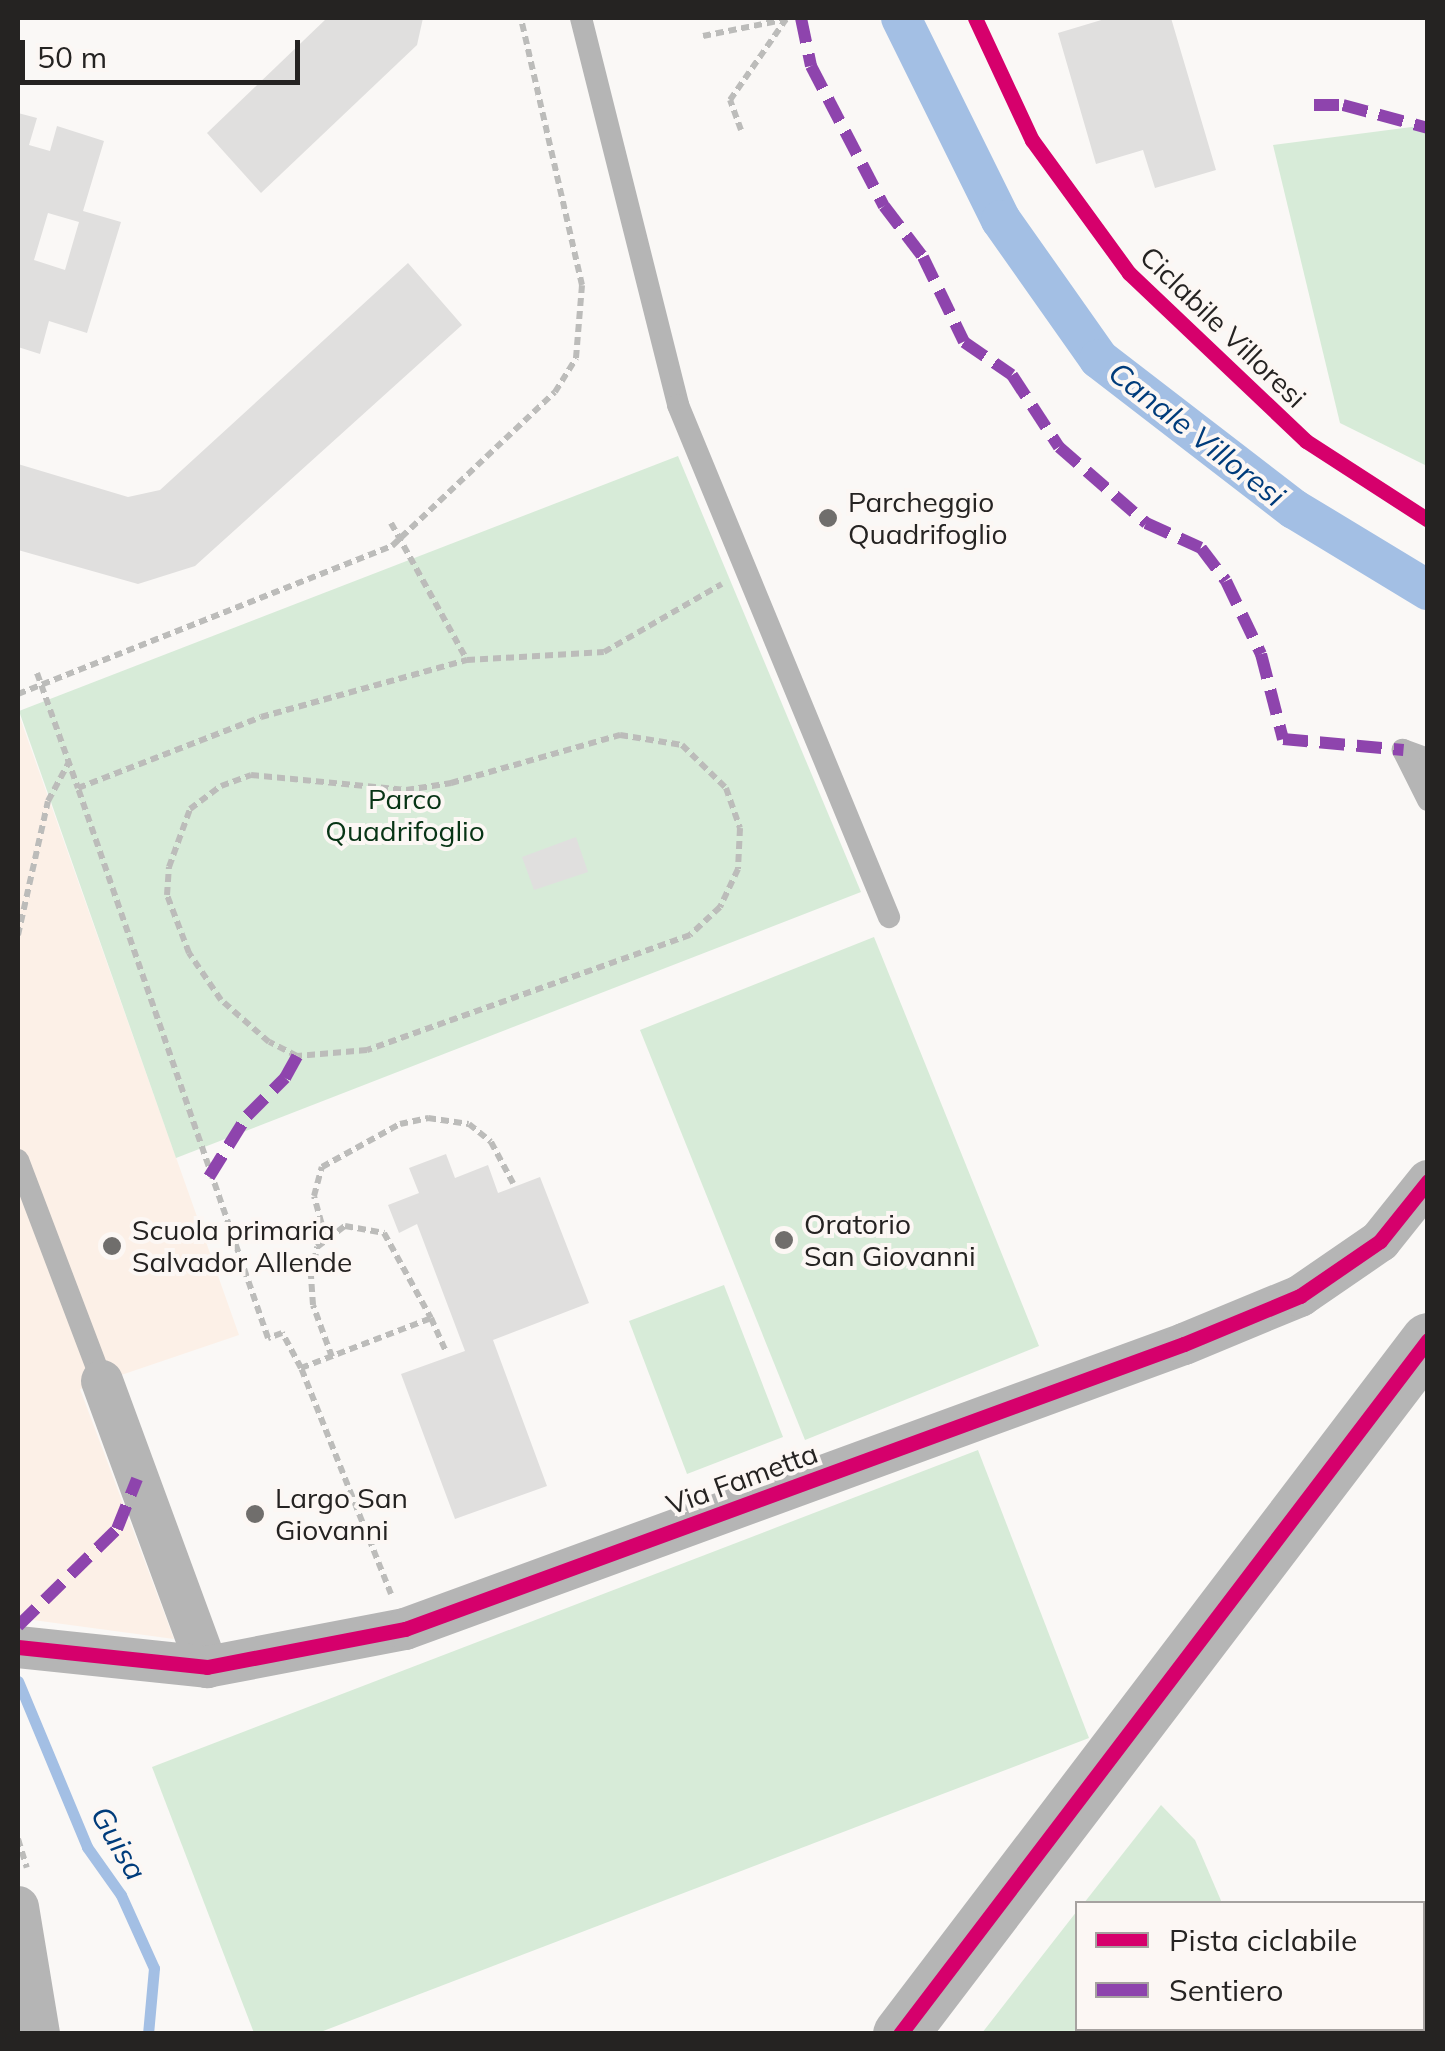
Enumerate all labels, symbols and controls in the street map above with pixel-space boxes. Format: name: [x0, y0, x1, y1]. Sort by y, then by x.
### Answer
scale bar: [25, 20, 305, 82]
text: 50 m: [37, 38, 107, 76]
street label: Ciclabile Villoresi: [1133, 240, 1313, 414]
water label: Canale Villoresi: [1102, 354, 1292, 514]
place label: Parcheggio Quadrifoglio: [848, 485, 1007, 551]
marker: Parcheggio Quadrifoglio: [817, 507, 839, 529]
park label: Parco Quadrifoglio: [325, 782, 485, 848]
place label: Oratorio San Giovanni: [804, 1207, 976, 1273]
place label: Scuola primaria Salvador Allende: [132, 1213, 352, 1279]
marker: Oratorio San Giovanni: [773, 1229, 795, 1251]
marker: Scuola primaria Salvador Allende: [101, 1235, 123, 1257]
street label: Via Fametta: [662, 1436, 822, 1522]
place label: Largo San Giovanni: [275, 1481, 408, 1547]
marker: Largo San Giovanni: [244, 1503, 266, 1525]
water label: Guisa: [84, 1800, 154, 1886]
legend: [1075, 1901, 1425, 2031]
text: Pista ciclabile: [1169, 1921, 1357, 1959]
text: Sentiero: [1169, 1971, 1283, 2009]

